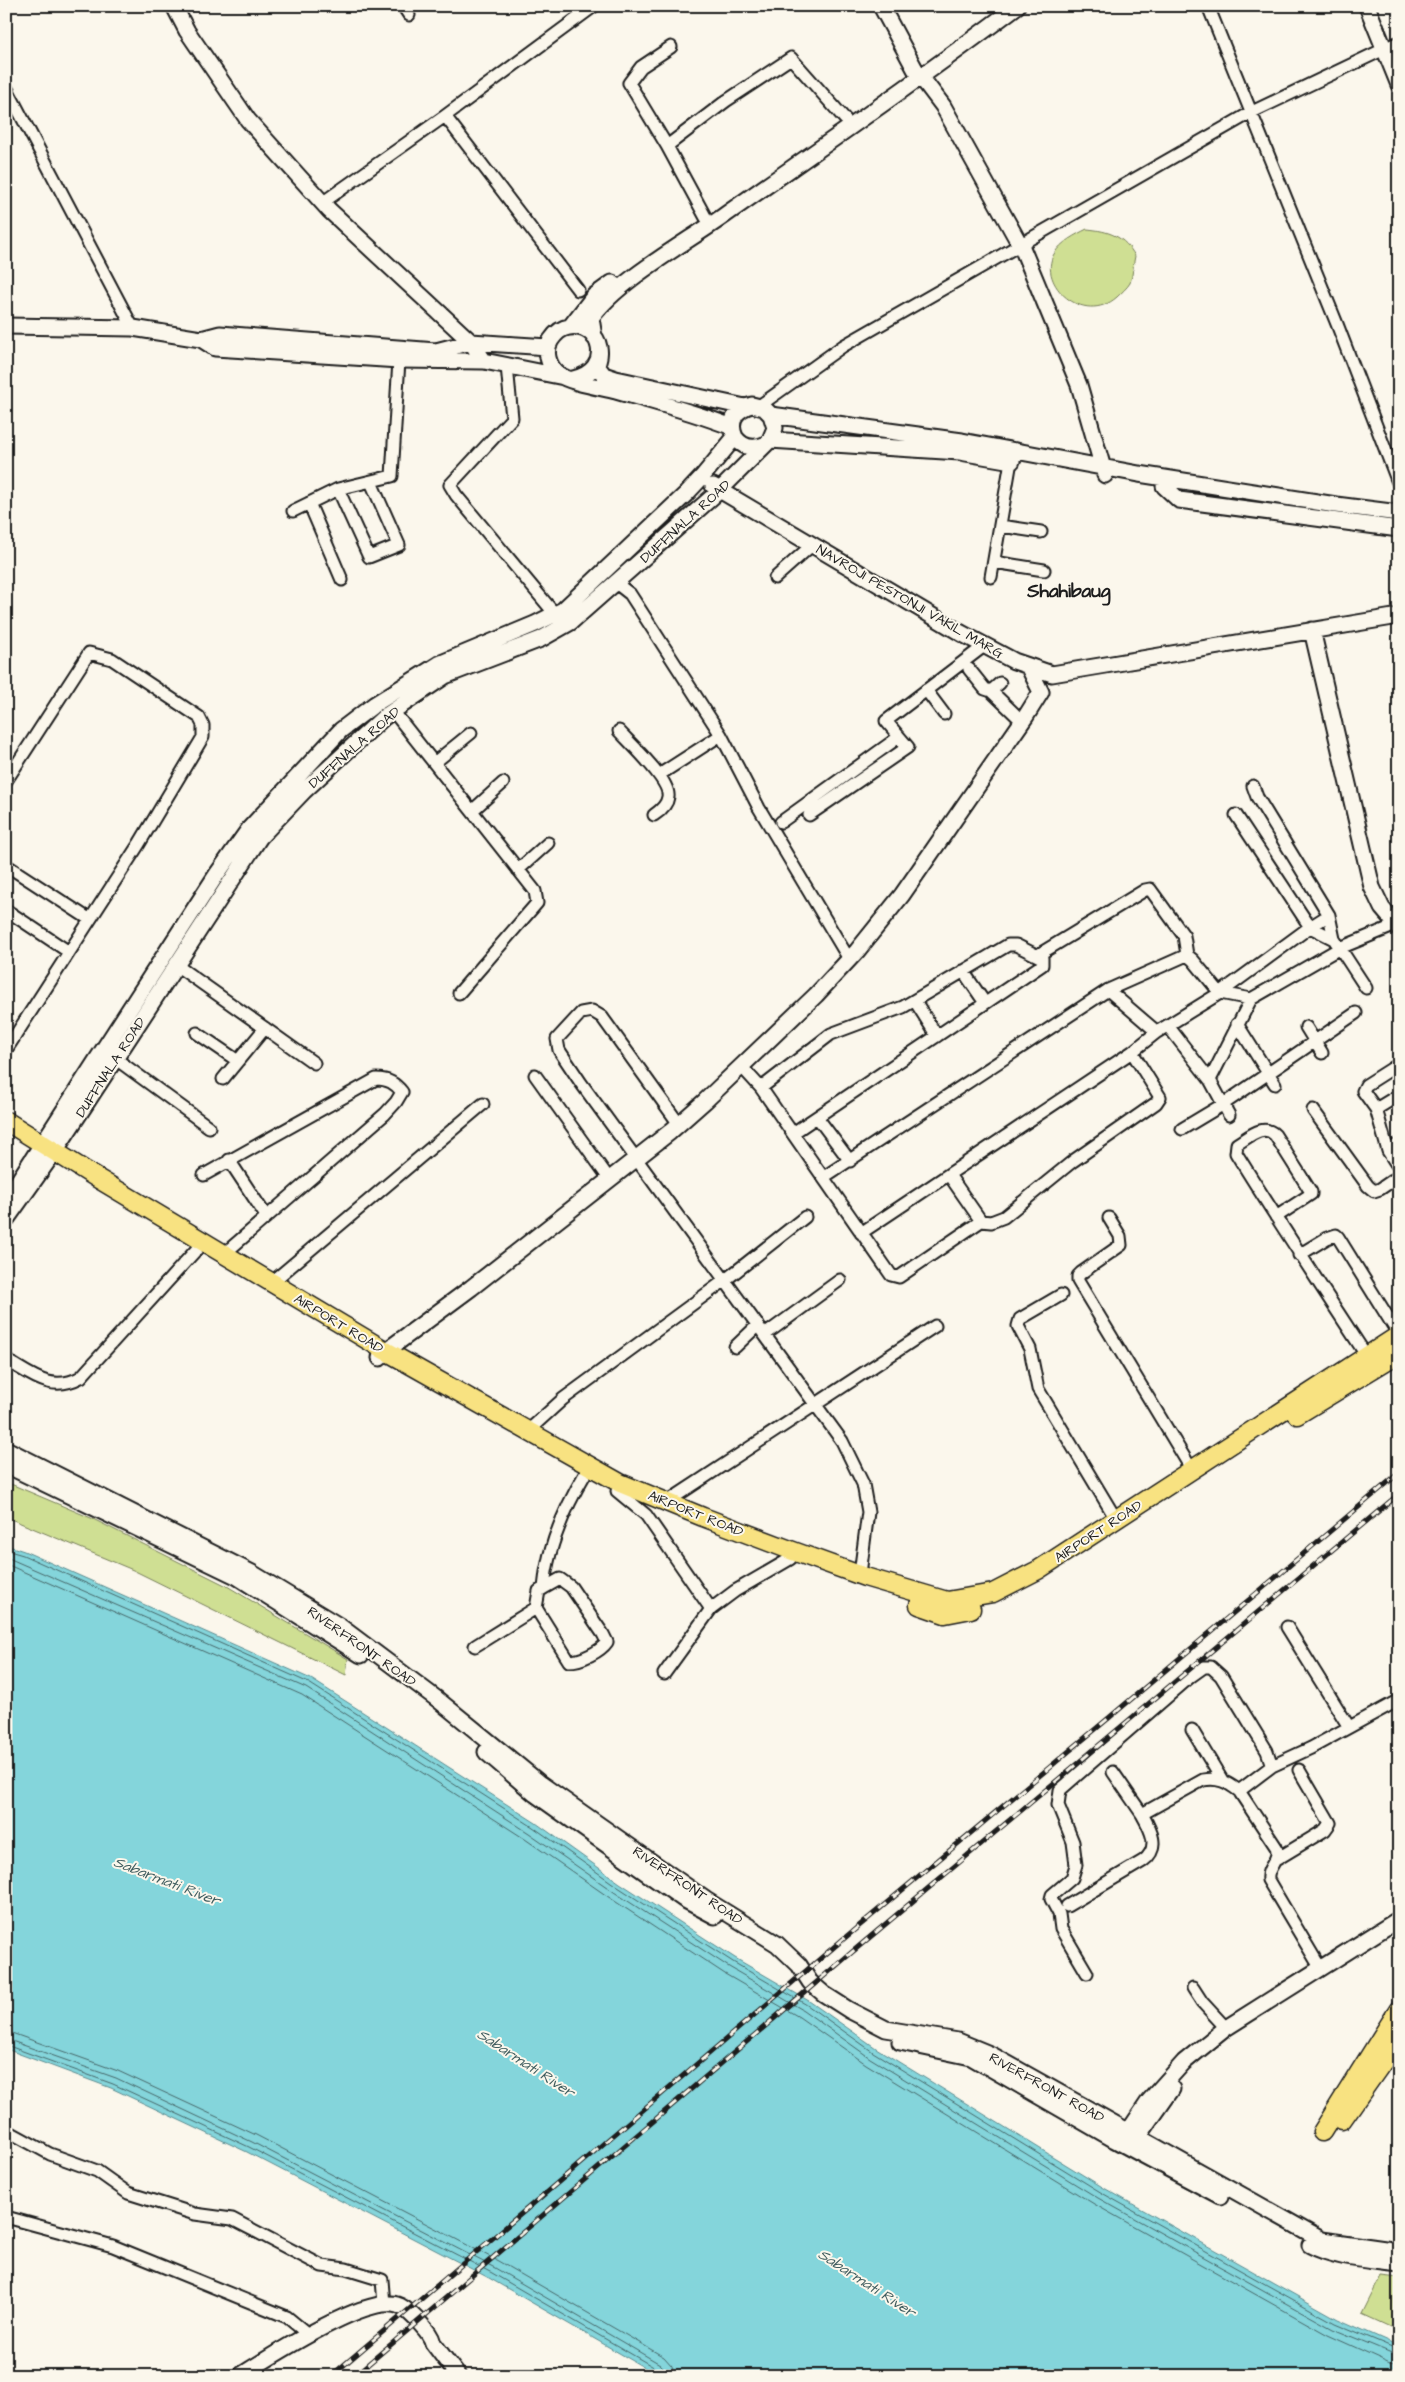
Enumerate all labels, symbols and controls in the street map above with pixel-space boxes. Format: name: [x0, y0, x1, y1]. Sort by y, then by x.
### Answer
street label: DUFFNALA ROAD: [636, 476, 735, 568]
street label: NAVROJI PESTONJI VAKIL MARG: [812, 540, 1007, 664]
district label: Shahibaug: [1026, 578, 1111, 606]
street label: DUFFNALA ROAD: [304, 702, 405, 793]
street label: DUFFNALA ROAD: [71, 1014, 151, 1122]
street label: AIRPORT ROAD: [290, 1289, 387, 1358]
street label: AIRPORT ROAD: [645, 1486, 746, 1542]
street label: AIRPORT ROAD: [1051, 1496, 1146, 1568]
street label: RIVERFRONT ROAD: [303, 1602, 420, 1692]
street label: RIVERFRONT ROAD: [628, 1842, 746, 1930]
water label: Sabarmati River: [111, 1852, 225, 1912]
water label: Sabarmati River: [473, 2024, 580, 2104]
street label: RIVERFRONT ROAD: [985, 2048, 1108, 2128]
water label: Sabarmati River: [814, 2244, 921, 2324]

